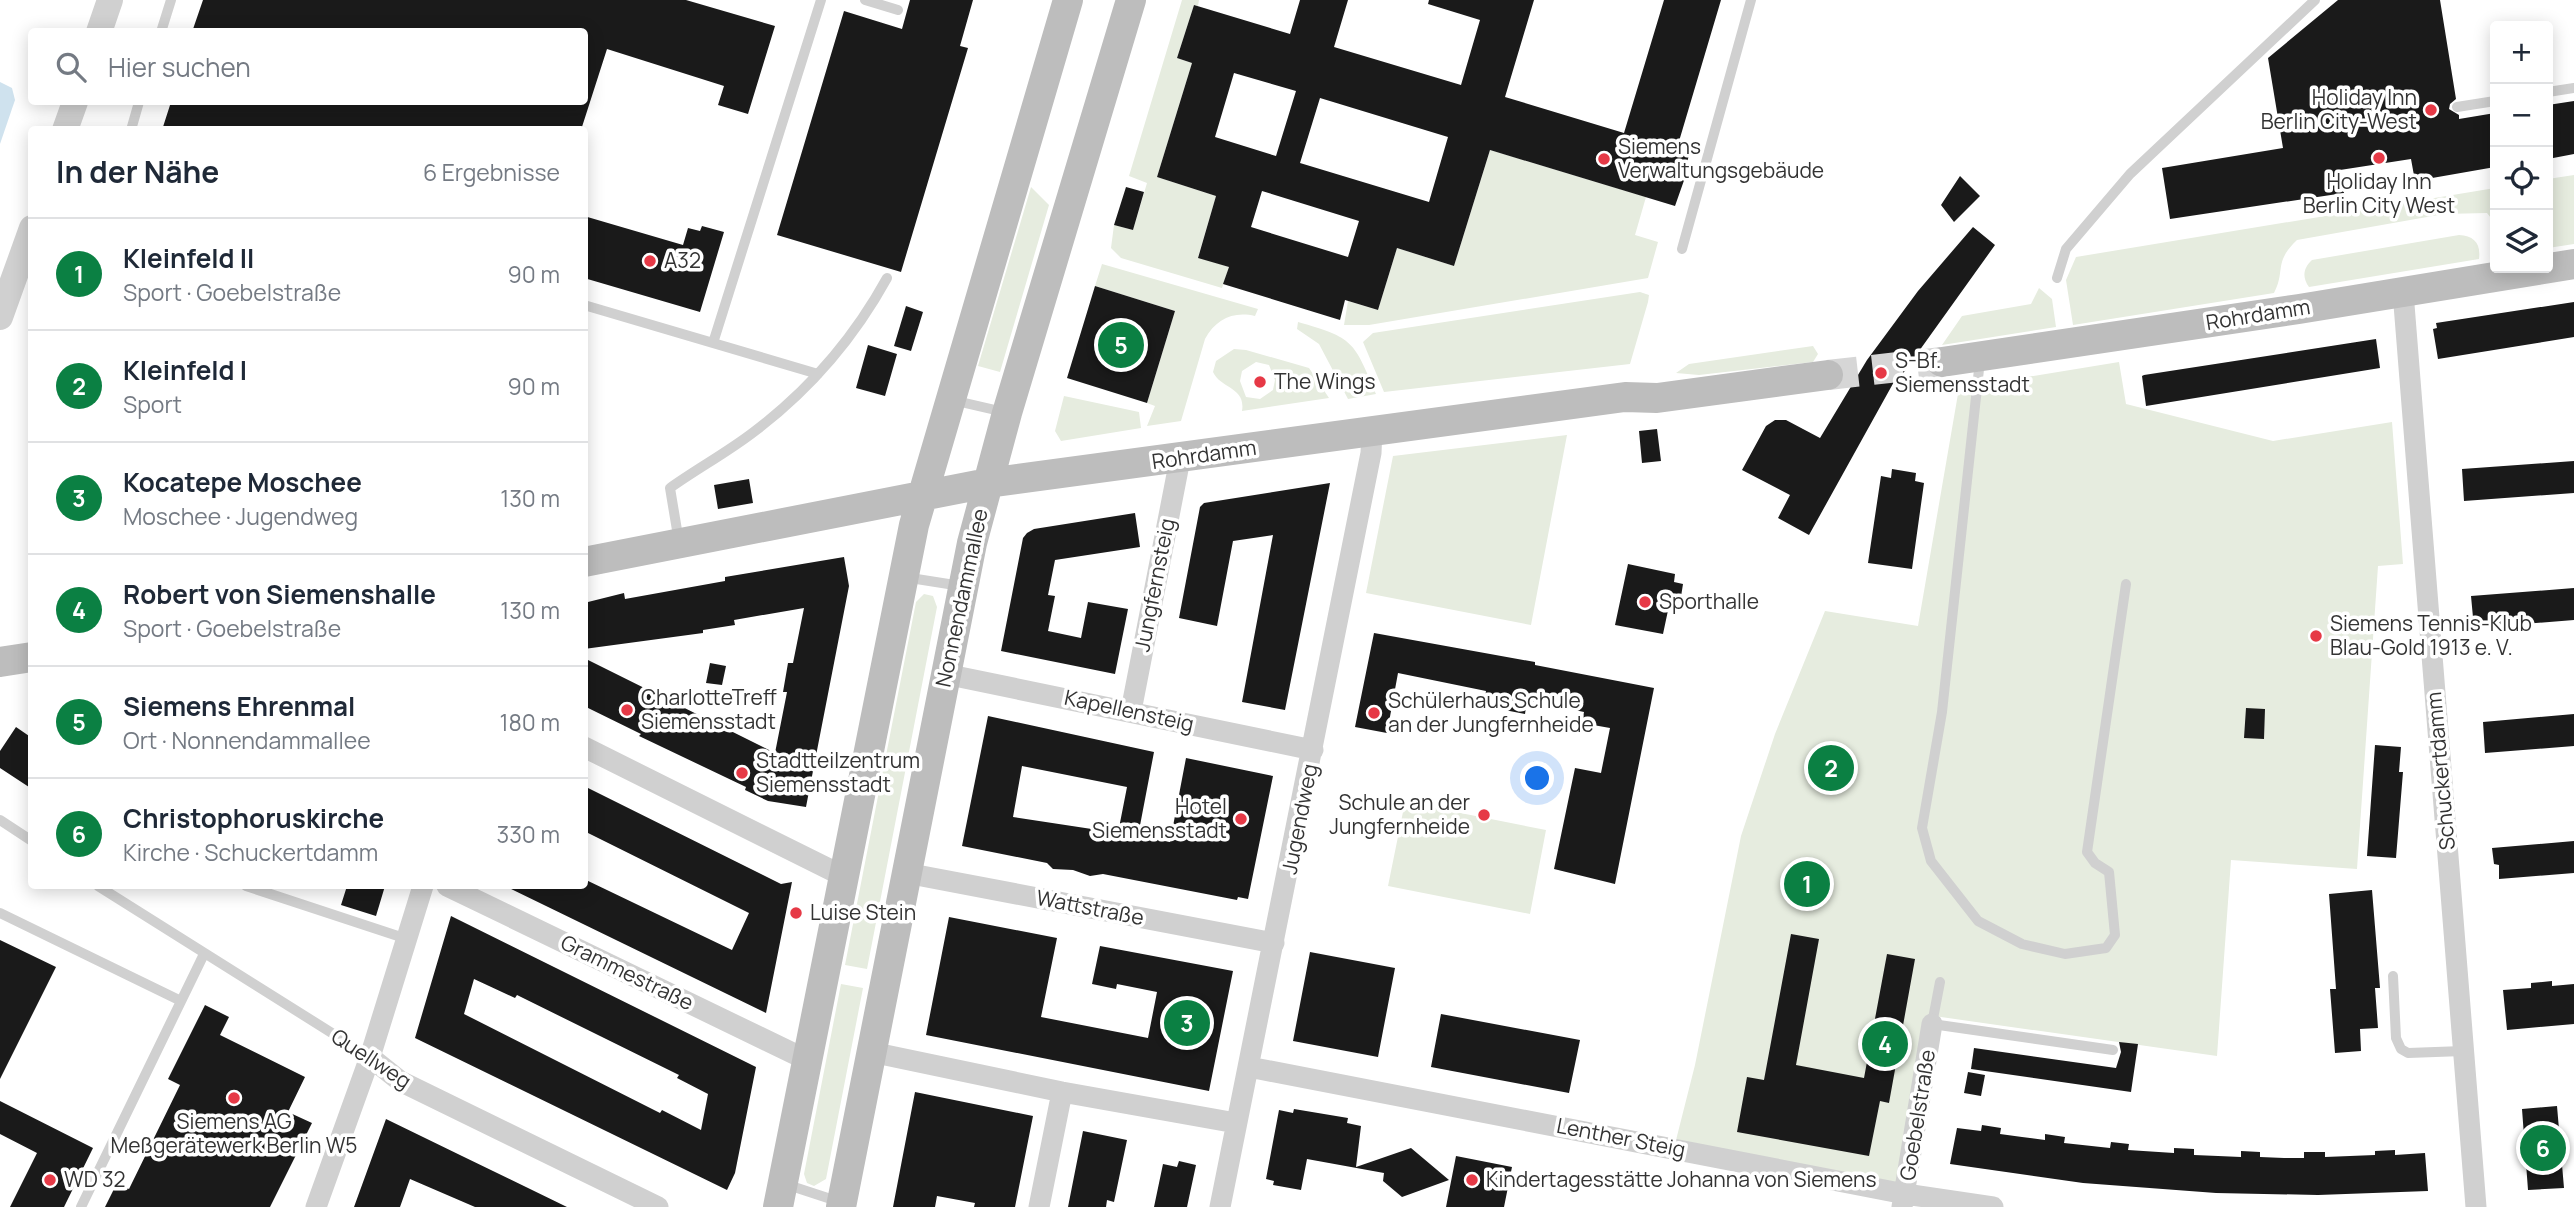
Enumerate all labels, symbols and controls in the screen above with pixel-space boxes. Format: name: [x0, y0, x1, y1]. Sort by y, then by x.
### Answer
map controls: [2490, 21, 2553, 273]
button: +: [2490, 21, 2553, 84]
search box: [28, 28, 588, 105]
icon: search: [52, 48, 90, 86]
text: Hier suchen: [108, 49, 251, 85]
place label: Holiday Inn Berlin City-West: [2261, 83, 2417, 135]
button: −: [2490, 84, 2553, 147]
marker: Holiday Inn Berlin City-West: [2423, 102, 2439, 118]
place label: Siemens Verwaltungsgebäude: [1618, 132, 1824, 184]
button: locate: [2490, 147, 2553, 210]
marker: Holiday Inn Berlin City West: [2371, 150, 2387, 166]
text: In der Nähe: [56, 151, 219, 192]
marker: Siemens Verwaltungsgebäude: [1596, 151, 1612, 167]
text: 6 Ergebnisse: [423, 156, 560, 188]
place label: Holiday Inn Berlin City West: [2303, 167, 2455, 219]
button: layers: [2490, 210, 2553, 273]
text: Kleinfeld II: [123, 240, 254, 276]
place label: A32: [664, 246, 701, 274]
marker: A32: [642, 253, 658, 269]
text: 1: [74, 258, 84, 290]
text: 90 m: [508, 258, 560, 290]
text: Sport · Goebelstraße: [123, 276, 341, 308]
street label: Rohrdamm: [2204, 292, 2312, 336]
pin: 5: [1098, 319, 1144, 371]
place label: S-Bf. Siemensstadt: [1895, 346, 2030, 398]
text: Kleinfeld I: [123, 352, 247, 388]
marker: S-Bf. Siemensstadt: [1873, 365, 1889, 381]
place label: The Wings: [1274, 367, 1376, 395]
text: 2: [72, 370, 86, 402]
text: 90 m: [508, 370, 560, 402]
marker: The Wings: [1252, 374, 1268, 390]
text: Sport: [123, 388, 182, 420]
street label: Rohrdamm: [1150, 433, 1258, 475]
text: Kocatepe Moschee: [123, 464, 362, 500]
text: 3: [72, 482, 86, 514]
text: 130 m: [500, 482, 560, 514]
text: Moschee · Jugendweg: [123, 500, 358, 532]
street label: Nonnendammallee: [928, 506, 994, 690]
street label: Jungfernsteig: [1127, 516, 1181, 654]
text: Robert von Siemenshalle: [123, 576, 436, 612]
place label: Sporthalle: [1659, 587, 1759, 615]
text: 4: [72, 594, 86, 626]
text: 130 m: [500, 594, 560, 626]
marker: Sporthalle: [1637, 594, 1653, 610]
place label: Siemens Tennis-Klub Blau-Gold 1913 e. V.: [2330, 609, 2532, 661]
text: Sport · Goebelstraße: [123, 612, 341, 644]
marker: Siemens Tennis-Klub Blau-Gold 1913 e. V.: [2308, 628, 2324, 644]
place label: CharlotteTreff Siemensstadt: [641, 683, 777, 735]
street label: Kapellensteig: [1062, 683, 1197, 737]
place label: Schülerhaus Schule an der Jungfernheide: [1388, 686, 1594, 738]
text: Siemens Ehrenmal: [123, 688, 355, 724]
street label: Schuckertdamm: [2419, 691, 2461, 851]
marker: CharlotteTreff Siemensstadt: [619, 702, 635, 718]
marker: Schülerhaus Schule an der Jungfernheide: [1366, 705, 1382, 721]
text: 5: [72, 706, 86, 738]
text: 180 m: [500, 706, 560, 738]
text: Ort · Nonnendammallee: [123, 724, 371, 756]
pin: 2: [1808, 742, 1854, 794]
place label: Stadtteilzentrum Siemensstadt: [756, 746, 920, 798]
street label: Jugendweg: [1275, 761, 1323, 876]
your location: [1520, 761, 1554, 795]
marker: Stadtteilzentrum Siemensstadt: [734, 765, 750, 781]
place label: Schule an der Jungfernheide: [1329, 788, 1470, 840]
place label: Hotel Siemensstadt: [1092, 792, 1227, 844]
text: Christophoruskirche: [123, 800, 384, 836]
marker: Schule an der Jungfernheide: [1476, 807, 1492, 823]
marker: Hotel Siemensstadt: [1233, 811, 1249, 827]
text: 6: [72, 818, 86, 850]
text: 330 m: [496, 818, 560, 850]
text: Kirche · Schuckertdamm: [123, 836, 378, 868]
pin: 1: [1784, 858, 1830, 910]
street label: Wattstraße: [1034, 883, 1146, 931]
place label: Luise Stein: [810, 898, 916, 926]
marker: Luise Stein: [788, 905, 804, 921]
street label: Grammestraße: [556, 928, 699, 1016]
pin: 3: [1164, 997, 1210, 1049]
pin: 4: [1862, 1018, 1908, 1070]
street label: Quellweg: [326, 1022, 417, 1094]
street label: Goebelstraße: [1893, 1047, 1941, 1182]
marker: Siemens AG Meßgerätewerk Berlin W5: [226, 1090, 242, 1106]
place label: Siemens AG Meßgerätewerk Berlin W5: [111, 1107, 358, 1159]
street label: Lenther Steig: [1554, 1111, 1688, 1163]
pin: 6: [2520, 1122, 2566, 1174]
place label: WD 32: [64, 1165, 126, 1193]
place label: Kindertagesstätte Johanna von Siemens: [1486, 1165, 1876, 1193]
marker: WD 32: [42, 1172, 58, 1188]
marker: Kindertagesstätte Johanna von Siemens: [1464, 1172, 1480, 1188]

